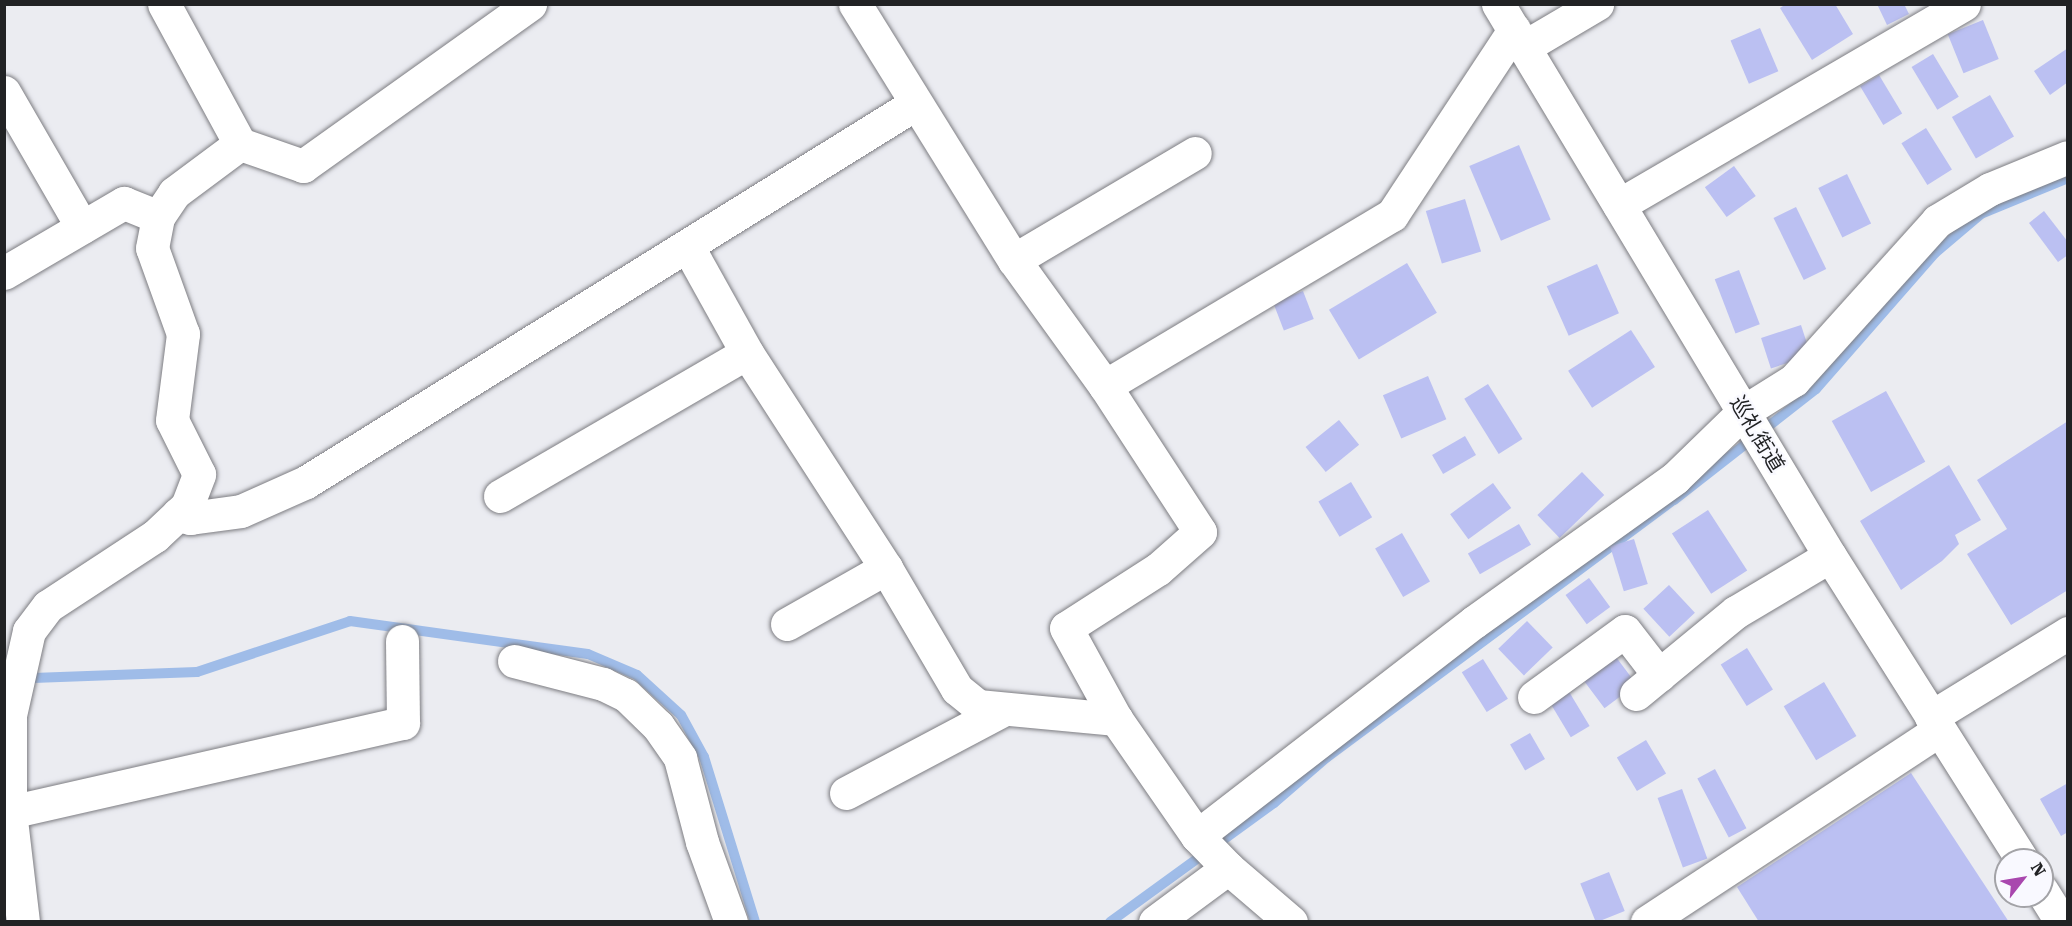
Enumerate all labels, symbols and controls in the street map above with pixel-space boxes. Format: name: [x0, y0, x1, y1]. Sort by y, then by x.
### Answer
street label: 巡礼街道: [1725, 392, 1789, 476]
north arrow: [1994, 848, 2054, 908]
text: N: [2027, 859, 2049, 880]

